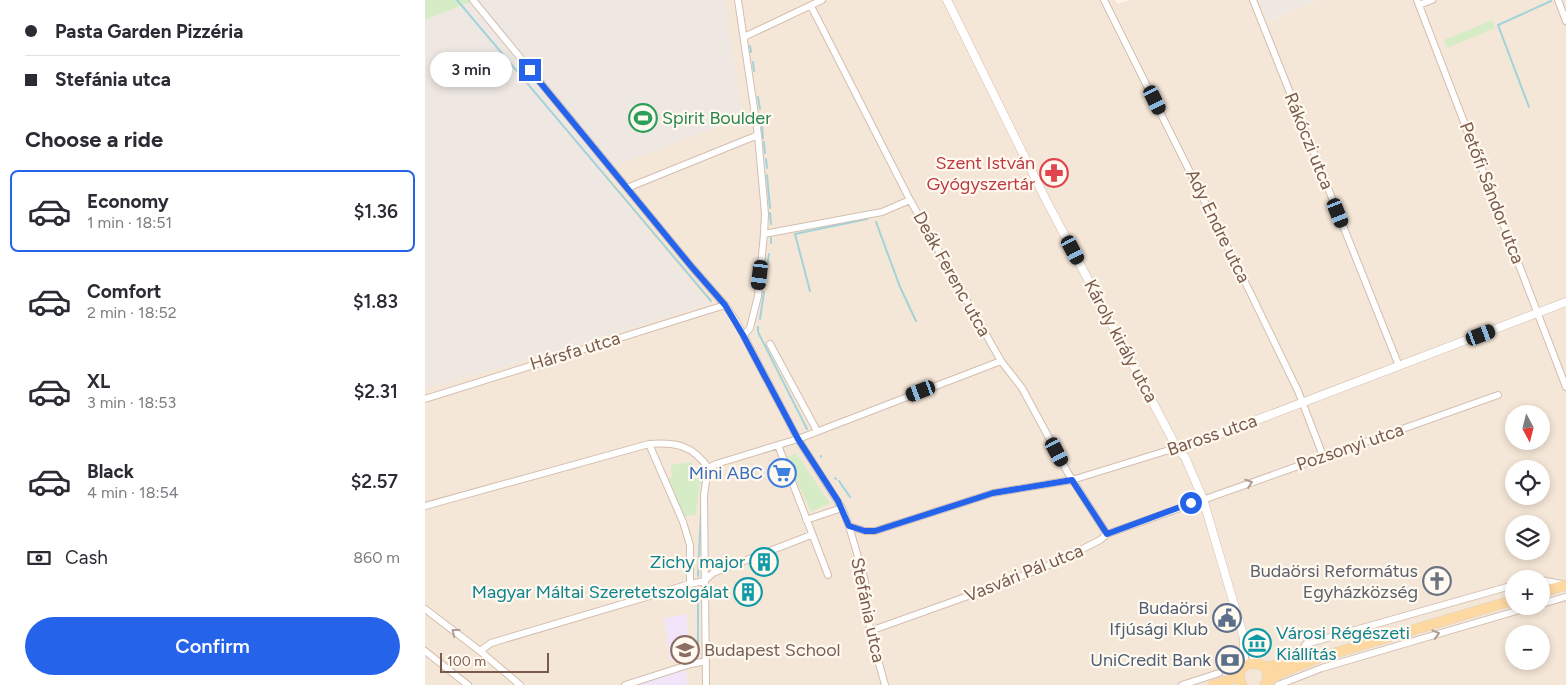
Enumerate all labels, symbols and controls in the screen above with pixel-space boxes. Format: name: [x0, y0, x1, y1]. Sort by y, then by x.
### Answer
text: Pasta Garden Pizzéria: [55, 20, 243, 43]
callout: 3 min: [430, 52, 513, 88]
route end: [519, 59, 541, 81]
text: 3 min: [451, 60, 491, 79]
text: Stefánia utca: [55, 68, 171, 91]
car: [1141, 83, 1168, 117]
street label: Rákóczi utca: [1280, 89, 1338, 193]
sports icon: Spirit Boulder: [628, 103, 658, 133]
place label: Spirit Boulder: [662, 107, 771, 129]
street label: Petőfi Sándor utca: [1455, 119, 1529, 267]
text: Choose a ride: [25, 126, 163, 153]
place label: Szent István Gyógyszertár: [926, 152, 1035, 195]
pharmacy icon: Szent István Gyógyszertár: [1039, 158, 1069, 188]
street label: Ady Endre utca: [1181, 166, 1255, 286]
icon: car: [27, 189, 72, 234]
text: Economy: [87, 190, 169, 213]
car: [1325, 196, 1350, 230]
text: $1.36: [354, 200, 398, 223]
street label: Deák Ferenc utca: [908, 207, 996, 341]
text: 1 min · 18:51: [87, 213, 172, 232]
car: [1059, 233, 1086, 267]
car: [750, 259, 769, 291]
street label: Károly király utca: [1079, 276, 1163, 406]
icon: car: [27, 279, 72, 324]
text: Comfort: [87, 280, 162, 303]
text: $1.83: [353, 290, 398, 313]
text: 2 min · 18:52: [87, 303, 177, 322]
car: [1464, 323, 1497, 347]
street label: Hársfa utca: [527, 327, 623, 375]
icon: car: [27, 369, 72, 414]
text: XL: [87, 370, 110, 393]
car: [904, 379, 937, 403]
text: $2.31: [354, 380, 398, 403]
text: 3 min · 18:53: [87, 393, 176, 412]
north arrow: [1505, 405, 1550, 450]
map controls: [1505, 405, 1550, 670]
street label: Baross utca: [1164, 409, 1260, 461]
street label: Pozsonyi utca: [1293, 418, 1407, 476]
car: [1043, 435, 1070, 469]
supermarket icon: Mini ABC: [767, 458, 797, 488]
icon: car: [27, 459, 72, 504]
text: Black: [87, 460, 134, 483]
button: locate: [1505, 460, 1550, 505]
place label: Mini ABC: [689, 462, 763, 484]
text: $2.57: [351, 470, 398, 493]
one-way arrow: [1244, 479, 1252, 489]
text: 4 min · 18:54: [87, 483, 179, 502]
route start: [1180, 492, 1202, 514]
button: layers: [1505, 515, 1550, 560]
street label: Vasvári Pál utca: [962, 539, 1086, 607]
icon: cash: [25, 544, 53, 572]
text: Cash: [65, 546, 108, 569]
building icon: Zichy major: [749, 547, 779, 577]
text: 860 m: [353, 548, 400, 567]
place label: Zichy major: [650, 551, 745, 573]
street label: Stefánia utca: [846, 555, 890, 665]
place label: Budaörsi Református Egyházközség: [1250, 560, 1418, 603]
church icon: Budaörsi Református Egyházközség: [1422, 566, 1452, 596]
button: +: [1505, 570, 1550, 615]
building icon: Magyar Máltai Szeretetszolgálat: [733, 577, 763, 607]
place label: Magyar Máltai Szeretetszolgálat: [472, 581, 729, 603]
place label: Budaörsi Ifjúsági Klub: [1109, 597, 1208, 640]
public building icon: Budaörsi Ifjúsági Klub: [1212, 603, 1242, 633]
button: Confirm: [25, 617, 400, 675]
place label: Városi Régészeti Kiállítás: [1276, 622, 1410, 665]
button: −: [1505, 625, 1550, 670]
museum icon: Városi Régészeti Kiállítás: [1242, 628, 1272, 658]
one-way arrow: [451, 629, 461, 638]
one-way arrow: [1431, 630, 1440, 640]
school or university icon: Budapest School: [670, 635, 700, 665]
place label: Budapest School: [704, 639, 841, 661]
bank icon: UniCredit Bank: [1215, 645, 1245, 675]
place label: UniCredit Bank: [1090, 649, 1211, 671]
scale bar: [440, 650, 549, 673]
text: 100 m: [447, 653, 486, 670]

